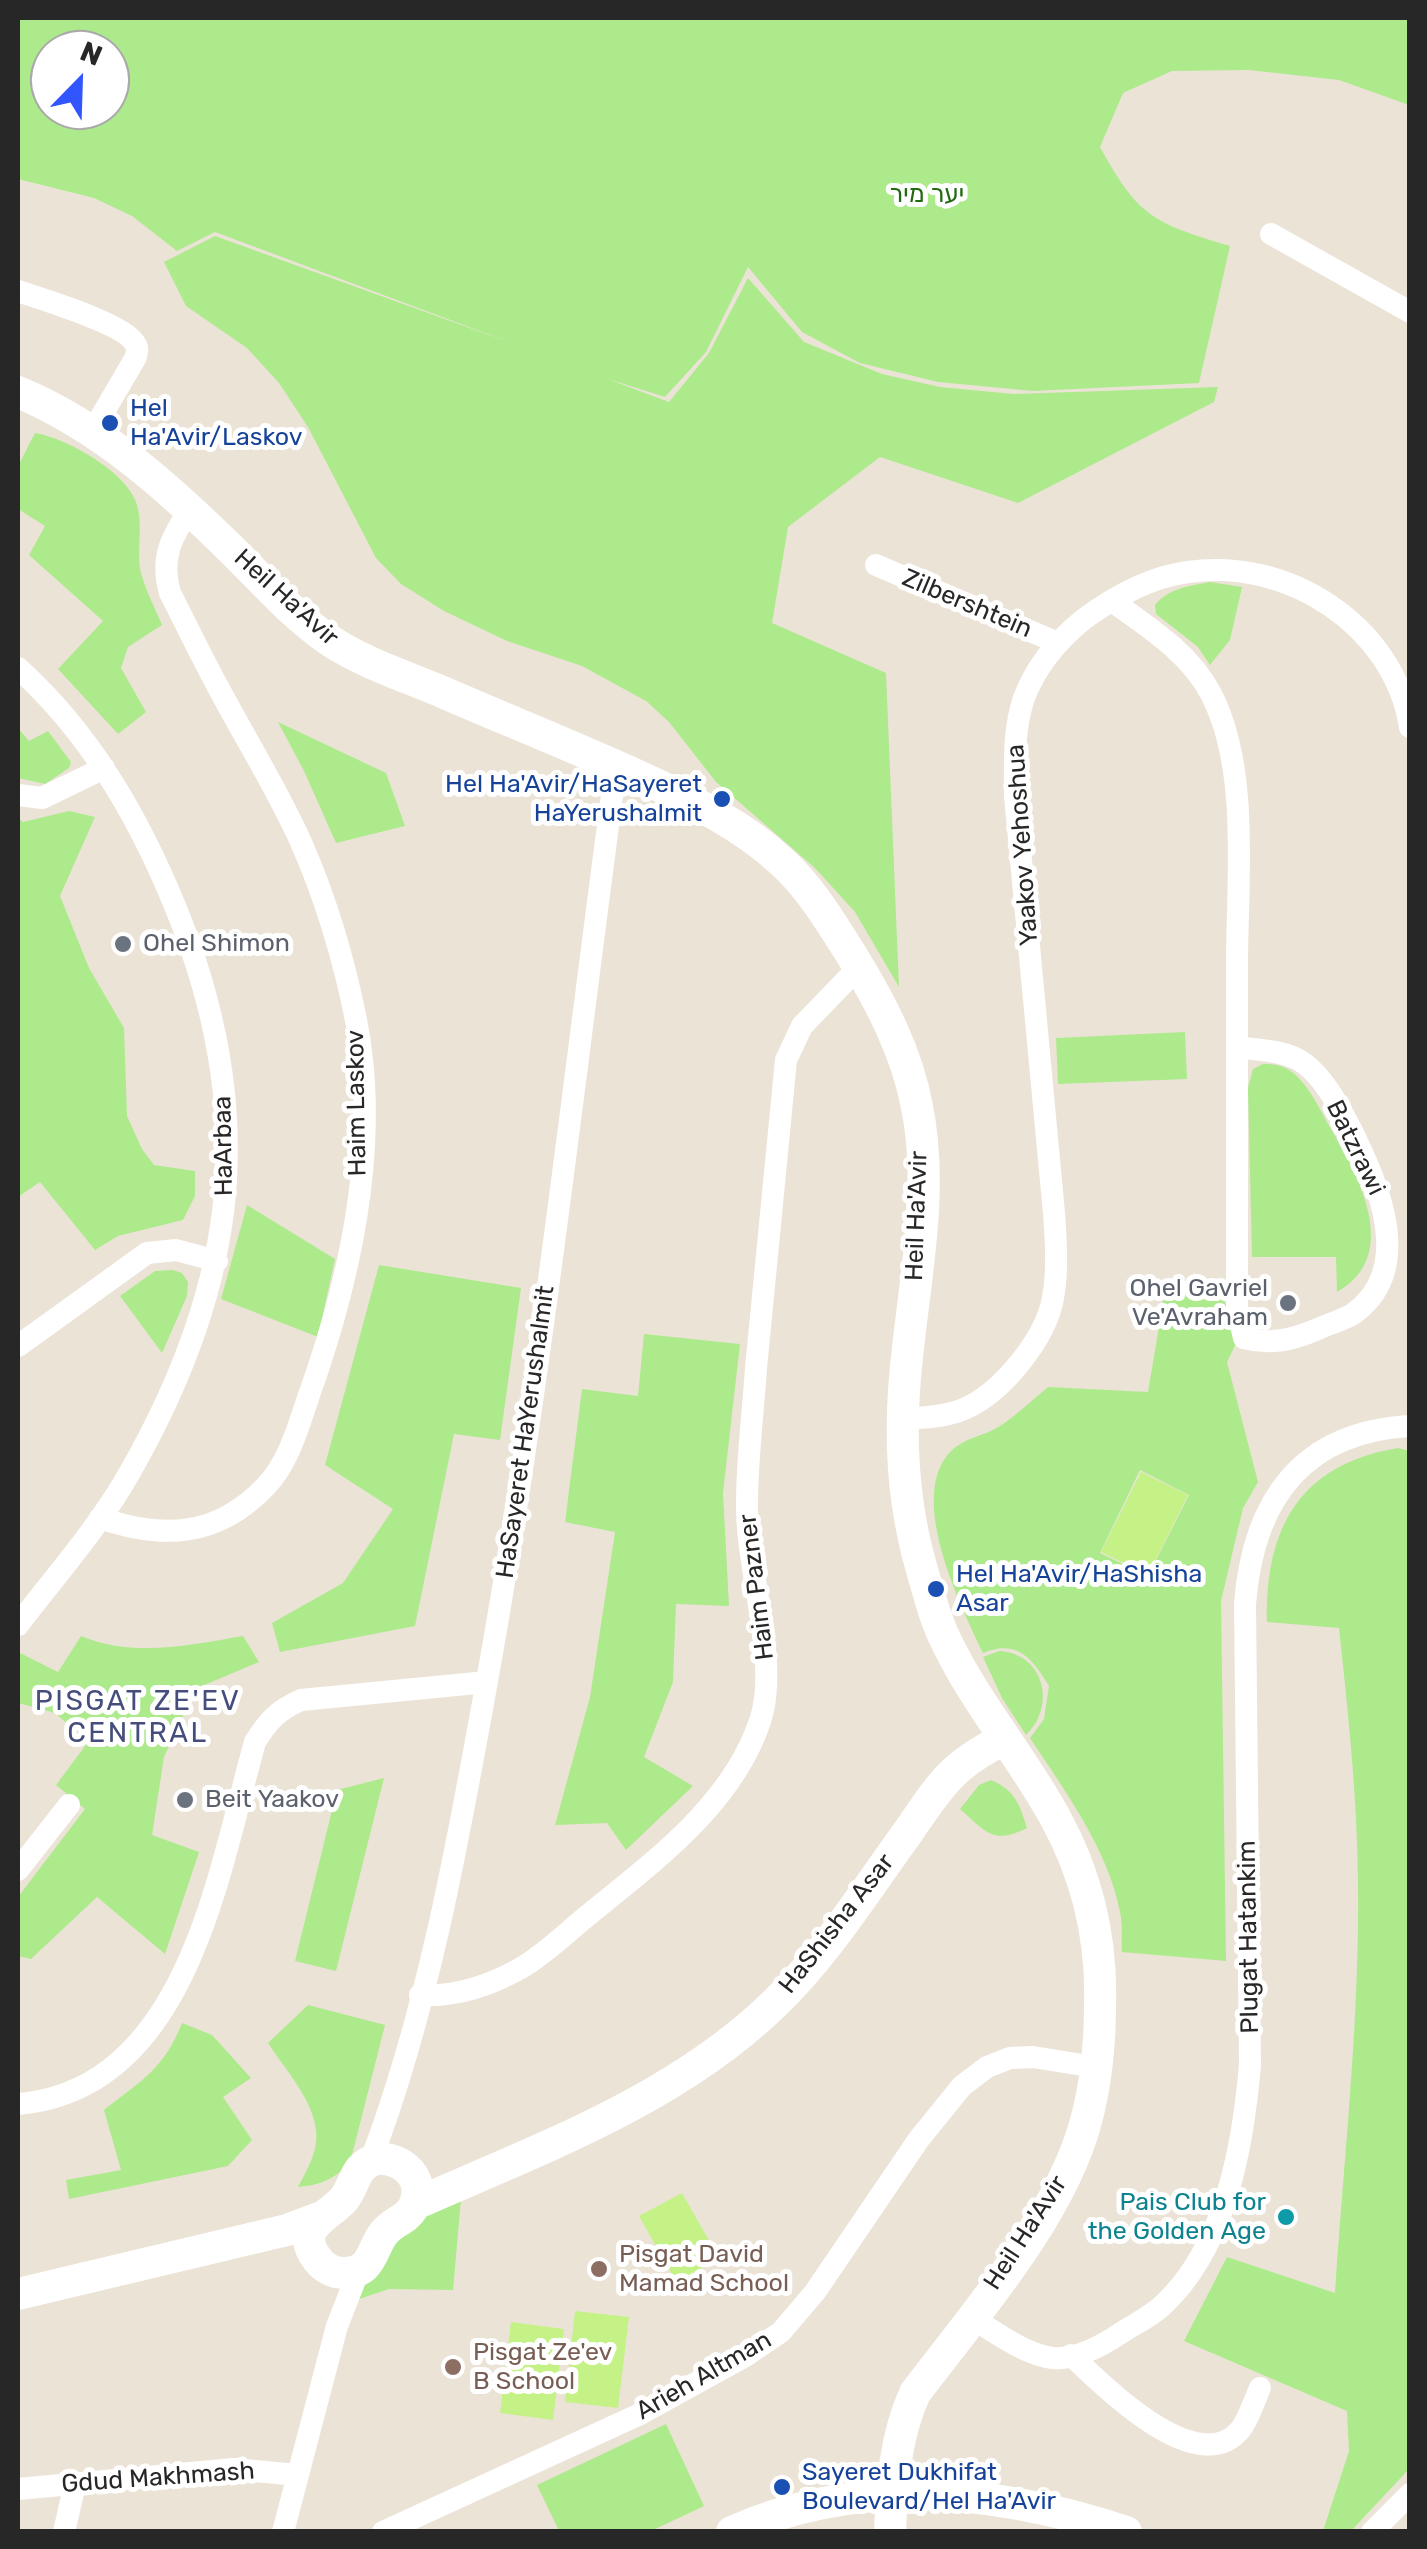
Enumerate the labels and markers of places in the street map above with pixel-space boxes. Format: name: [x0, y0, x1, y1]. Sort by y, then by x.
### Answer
place label: Hel Ha'Avir/Laskov: [130, 394, 303, 453]
marker: Hel Ha'Avir/Laskov: [99, 412, 121, 434]
place label: Hel Ha'Avir/HaSayeret HaYerushalmit: [445, 770, 702, 829]
marker: Hel Ha'Avir/HaSayeret HaYerushalmit: [711, 788, 733, 810]
place label: Ohel Shimon: [143, 929, 290, 959]
marker: Ohel Shimon: [112, 933, 134, 955]
place label: Ohel Gavriel Ve'Avraham: [1130, 1274, 1268, 1333]
marker: Ohel Gavriel Ve'Avraham: [1277, 1292, 1299, 1314]
place label: Hel Ha'Avir/HaShisha Asar: [956, 1560, 1202, 1619]
marker: Hel Ha'Avir/HaShisha Asar: [925, 1578, 947, 1600]
place label: Beit Yaakov: [205, 1785, 339, 1815]
marker: Beit Yaakov: [174, 1789, 196, 1811]
place label: Pais Club for the Golden Age: [1088, 2188, 1266, 2247]
marker: Pais Club for the Golden Age: [1275, 2206, 1297, 2228]
place label: Pisgat David Mamad School: [619, 2240, 789, 2299]
marker: Pisgat David Mamad School: [588, 2258, 610, 2280]
place label: Pisgat Ze'ev B School: [473, 2338, 612, 2397]
marker: Pisgat Ze'ev B School: [442, 2356, 464, 2378]
place label: Sayeret Dukhifat Boulevard/Hel Ha'Avir: [802, 2458, 1056, 2517]
marker: Sayeret Dukhifat Boulevard/Hel Ha'Avir: [771, 2476, 793, 2498]

